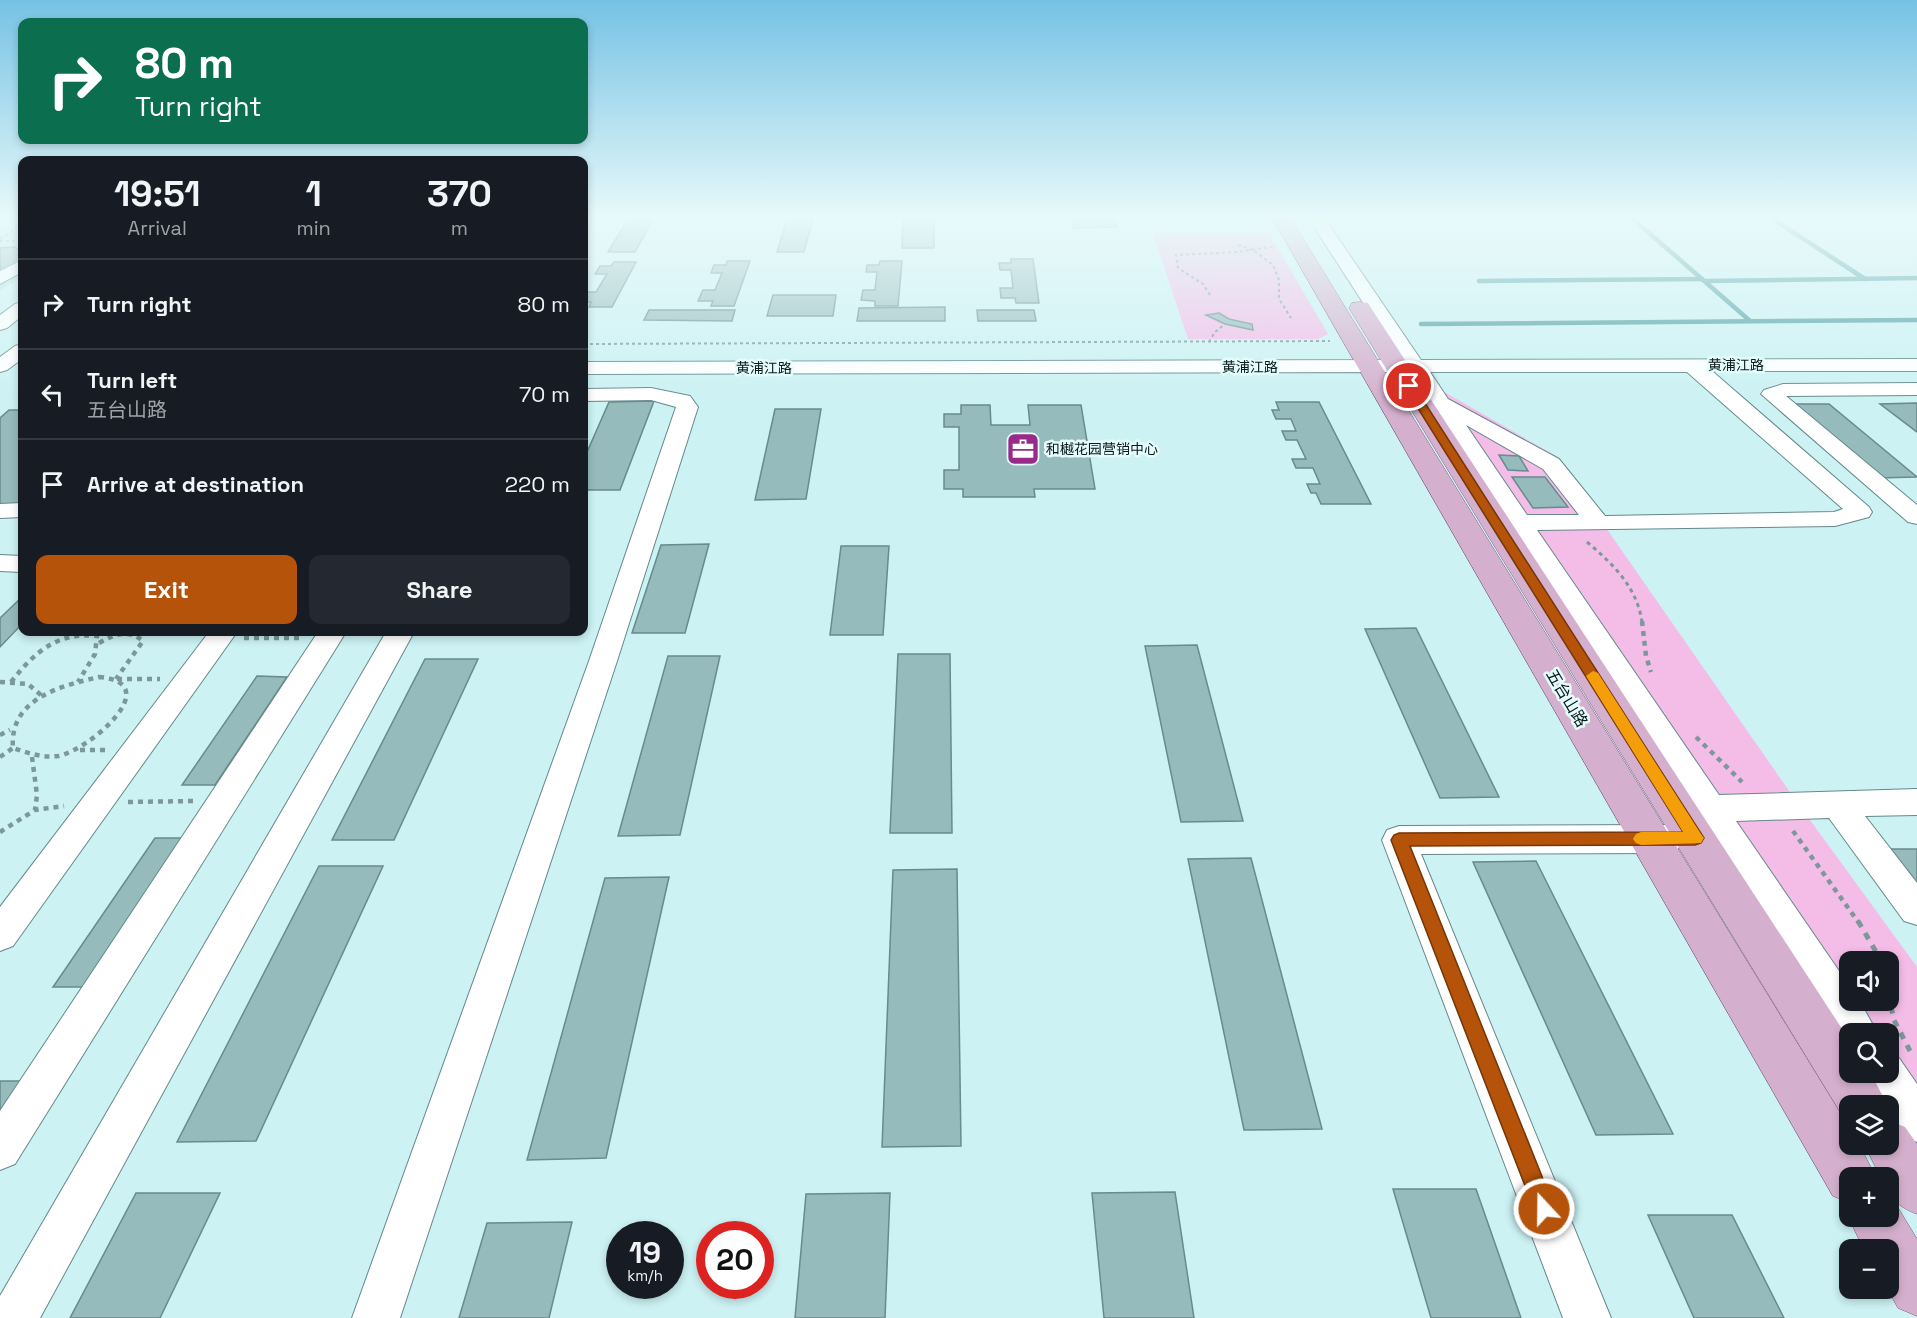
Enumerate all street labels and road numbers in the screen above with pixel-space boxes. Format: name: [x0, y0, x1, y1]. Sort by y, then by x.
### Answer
street label: 黄浦江路: [1708, 356, 1764, 374]
street label: 黄浦江路: [1222, 358, 1278, 376]
street label: 黄浦江路: [736, 359, 792, 377]
street label: 五台山路: [1542, 665, 1592, 731]

